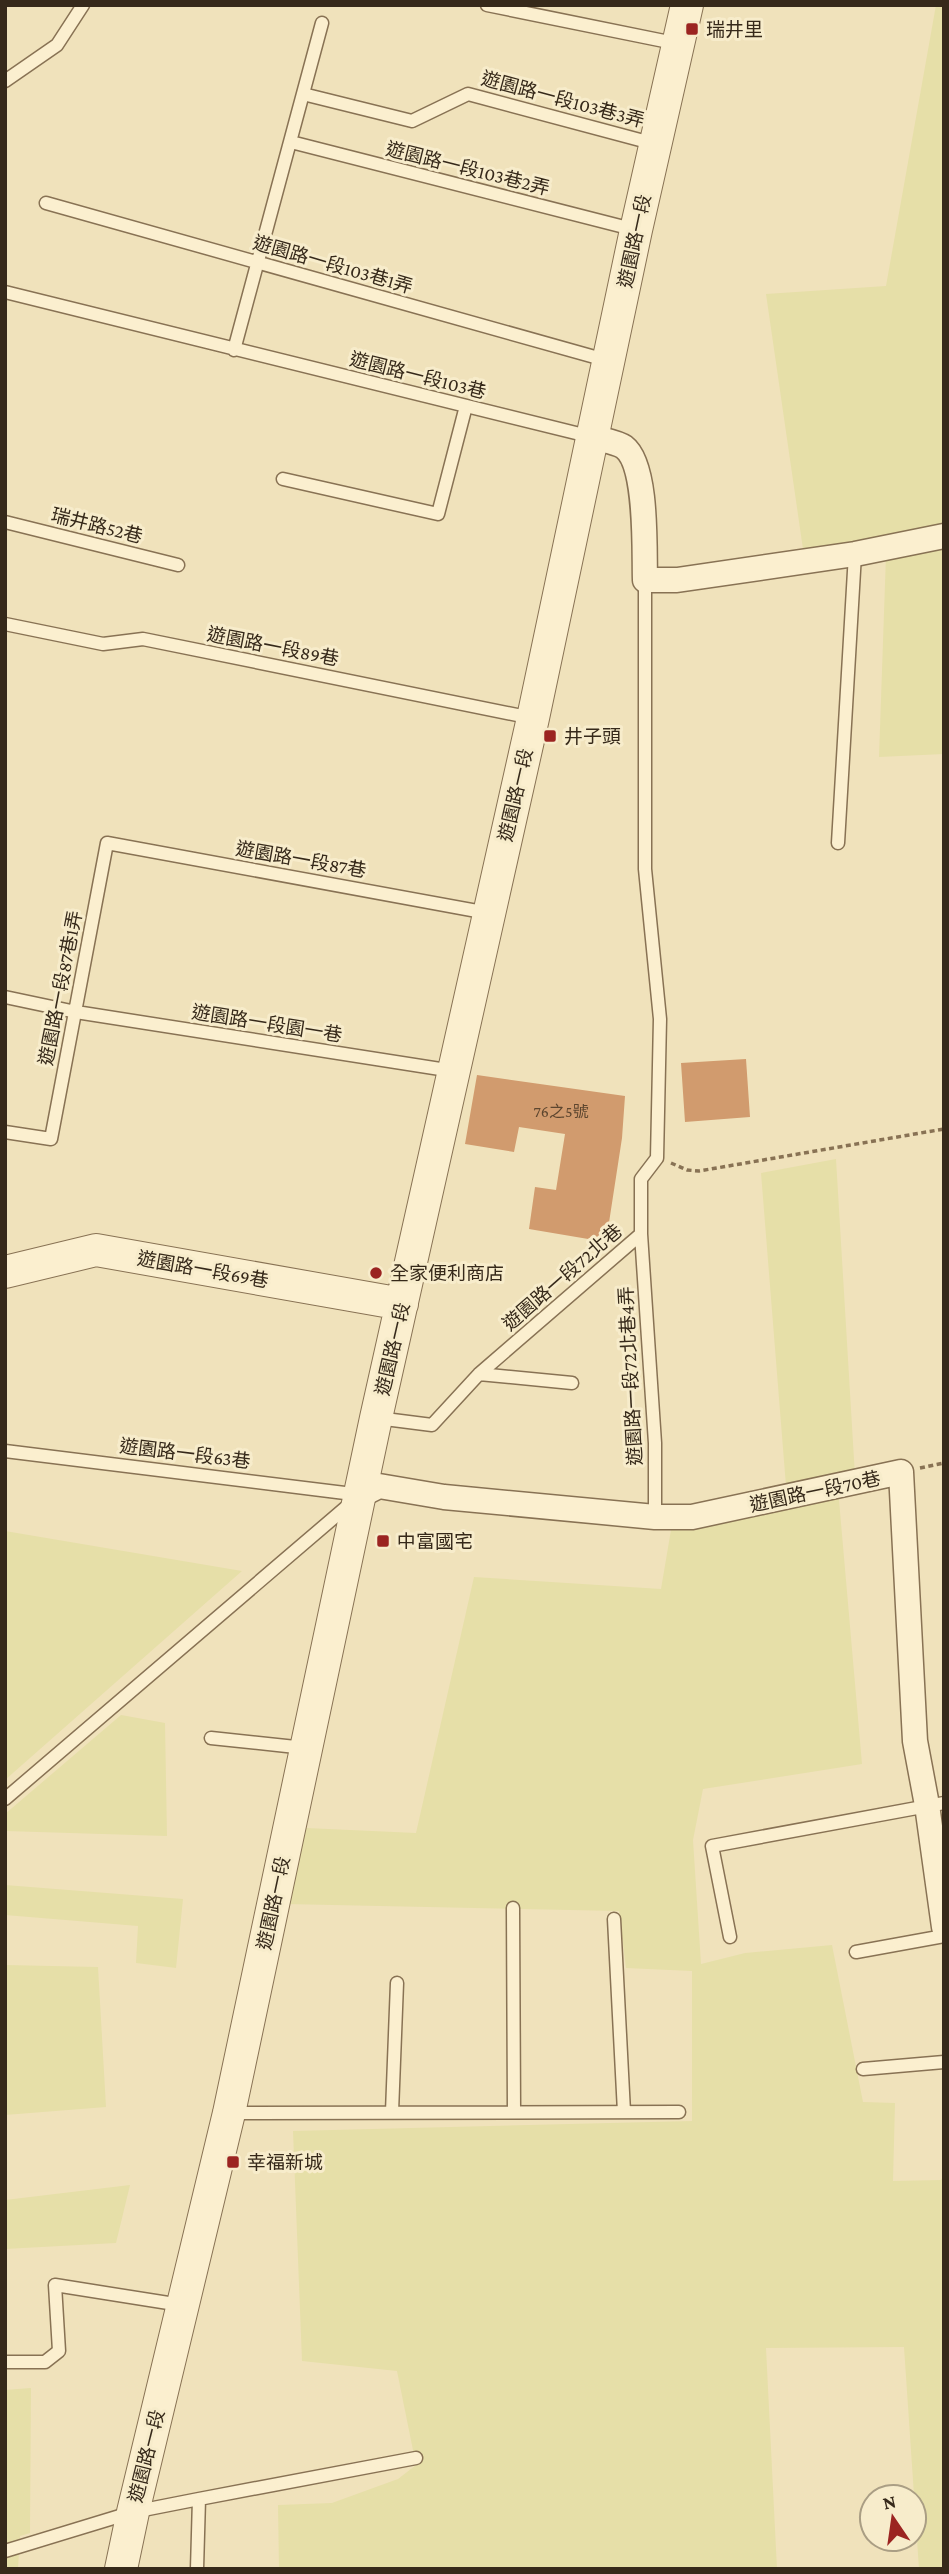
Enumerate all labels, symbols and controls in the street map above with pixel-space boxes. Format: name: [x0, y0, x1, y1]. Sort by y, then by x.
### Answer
place label: 瑞井里: [706, 19, 763, 40]
marker: 瑞井里: [684, 21, 700, 37]
street label: 遊園路一段103巷3弄: [479, 68, 647, 131]
street label: 遊園路一段103巷2弄: [384, 138, 552, 199]
street label: 遊園路一段: [614, 192, 655, 290]
street label: 遊園路一段103巷1弄: [251, 232, 415, 297]
street label: 遊園路一段103巷: [347, 348, 488, 403]
street label: 瑞井路52巷: [49, 504, 145, 547]
street label: 遊園路一段89巷: [205, 623, 341, 670]
place label: 井子頭: [564, 726, 621, 747]
marker: 井子頭: [542, 728, 558, 744]
street label: 遊園路一段: [495, 746, 536, 844]
street label: 遊園路一段87巷: [234, 838, 368, 881]
street label: 遊園路一段87巷1弄: [35, 909, 86, 1067]
street label: 遊園路一段園一巷: [190, 1001, 344, 1046]
house number: 76之5號: [534, 1103, 588, 1120]
street label: 遊園路一段72北巷: [499, 1220, 626, 1335]
street label: 遊園路一段69巷: [136, 1248, 270, 1291]
place label: 全家便利商店: [390, 1263, 504, 1284]
marker: 全家便利商店: [368, 1265, 384, 1281]
street label: 遊園路一段72北巷4弄: [615, 1286, 646, 1466]
street label: 遊園路一段: [372, 1300, 413, 1398]
street label: 遊園路一段63巷: [118, 1435, 252, 1472]
street label: 遊園路一段70巷: [748, 1467, 882, 1516]
place label: 中富國宅: [397, 1531, 473, 1552]
marker: 中富國宅: [375, 1533, 391, 1549]
street label: 遊園路一段: [253, 1854, 294, 1952]
place label: 幸福新城: [247, 2152, 323, 2173]
marker: 幸福新城: [225, 2154, 241, 2170]
street label: 遊園路一段: [125, 2407, 168, 2505]
north arrow: [858, 2483, 928, 2553]
text: N: [881, 2490, 898, 2514]

